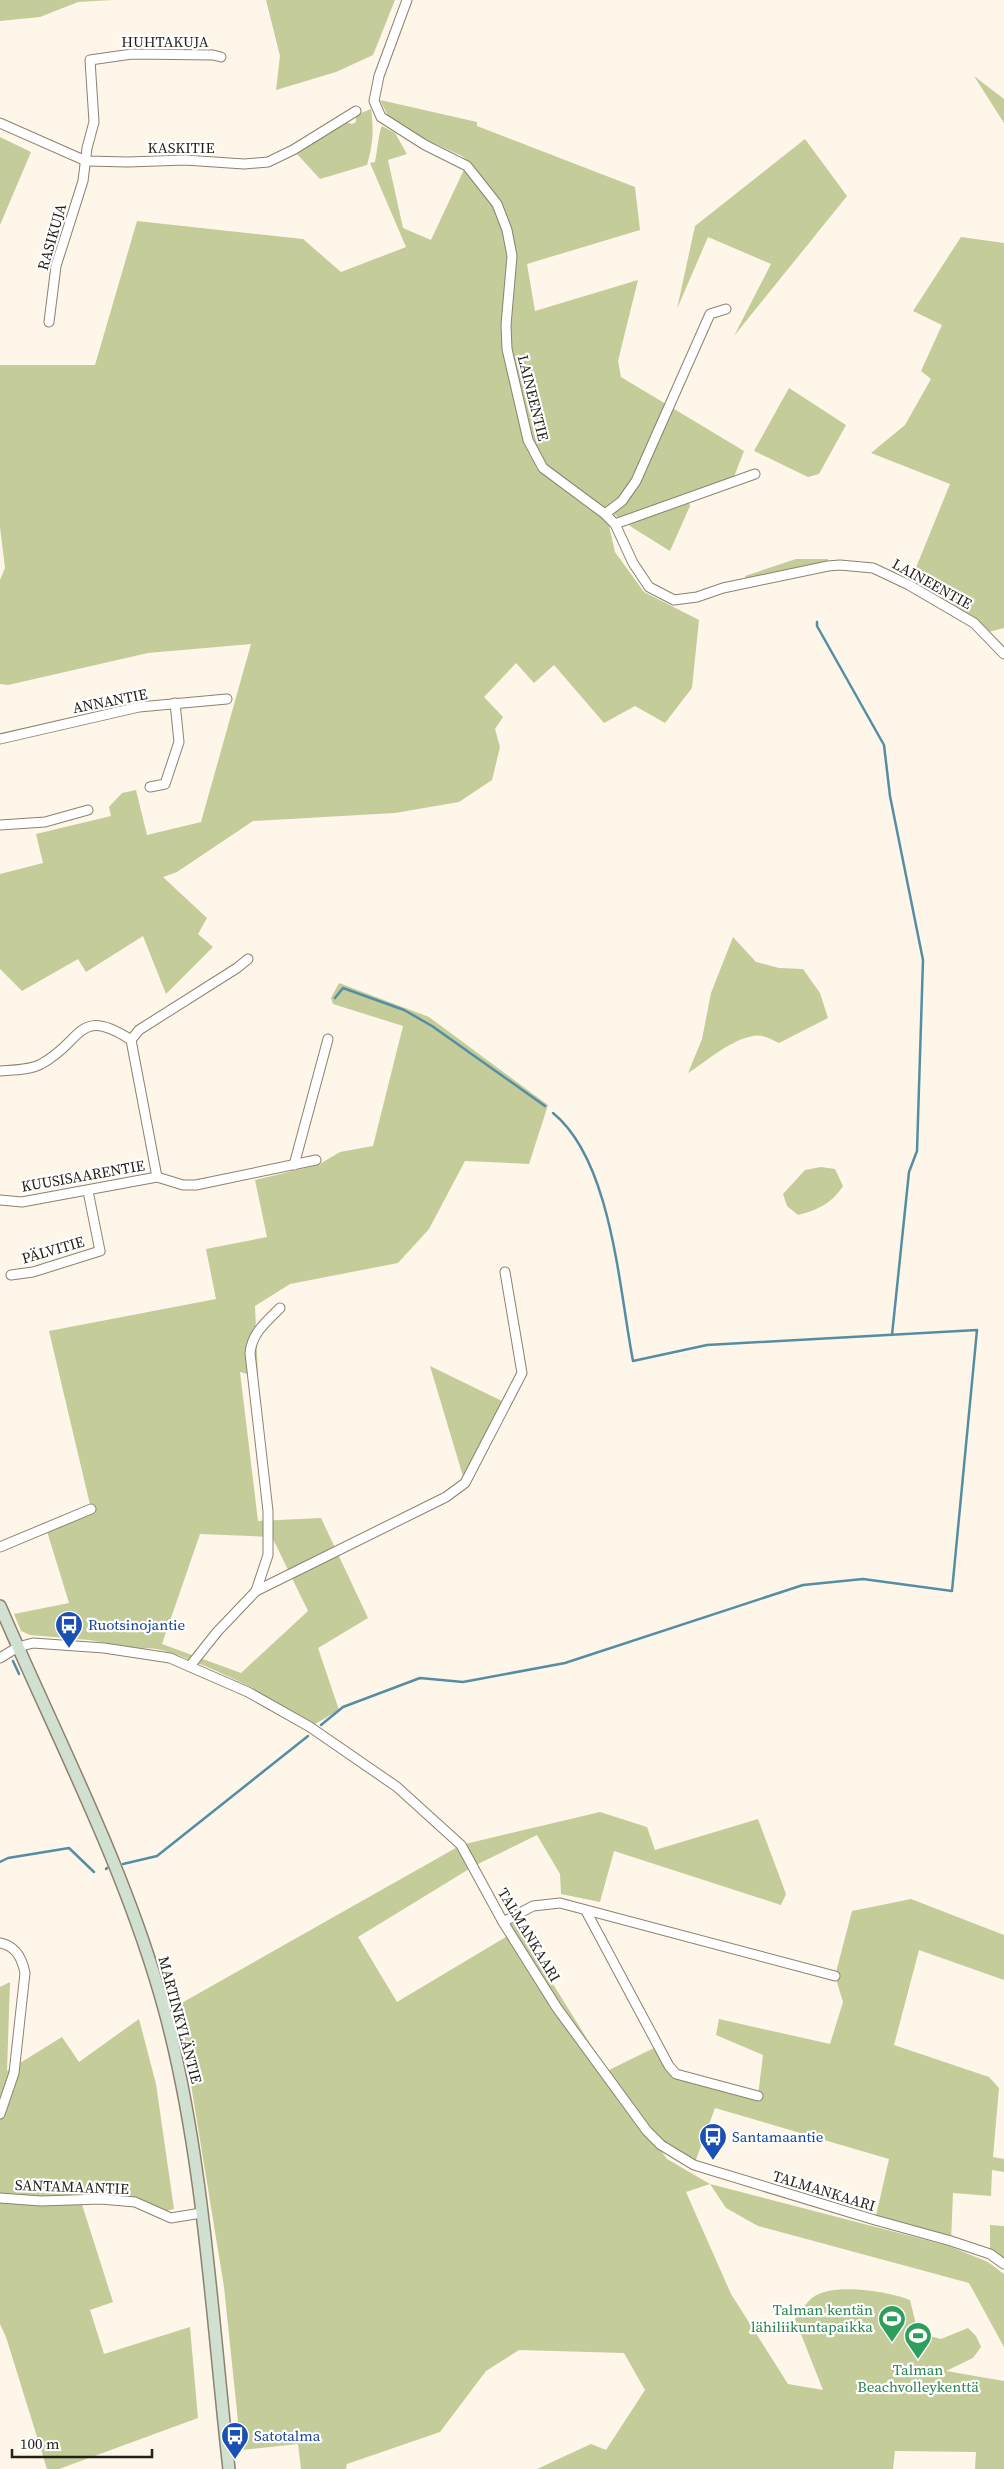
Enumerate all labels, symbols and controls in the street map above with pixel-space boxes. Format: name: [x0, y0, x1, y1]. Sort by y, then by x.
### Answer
street label: HUHTAKUJA: [121, 31, 209, 52]
street label: KASKITIE: [148, 137, 214, 158]
street label: RASIKUJA: [32, 201, 71, 273]
street label: LAINEENTIE: [513, 353, 554, 443]
street label: LAINEENTIE: [889, 553, 976, 614]
street label: ANNANTIE: [71, 683, 149, 718]
street label: KUUSISAARENTIE: [20, 1154, 146, 1197]
street label: PÄLVITIE: [19, 1231, 87, 1268]
bus stop icon: Ruotsinojantie: [54, 1610, 84, 1649]
place label: Ruotsinojantie: [88, 1614, 186, 1635]
street label: TALMANKAARI: [493, 1884, 566, 1986]
street label: MARTINKYLÄNTIE: [153, 1954, 208, 2086]
bus stop icon: Santamaantie: [698, 2122, 728, 2161]
place label: Santamaantie: [732, 2126, 824, 2147]
street label: TALMANKAARI: [770, 2165, 878, 2216]
street label: SANTAMAANTIE: [15, 2174, 129, 2199]
place label: Talman kentän lähiliikuntapaikka: [751, 2299, 873, 2337]
sports icon: Talman kentän lähiliikuntapaikka: [877, 2304, 907, 2343]
sports icon: Talman Beachvolleykenttä: [903, 2321, 933, 2360]
place label: Talman Beachvolleykenttä: [857, 2359, 979, 2397]
bus stop icon: Satotalma: [220, 2421, 250, 2460]
place label: Satotalma: [254, 2425, 321, 2446]
scale bar: [12, 2426, 152, 2458]
text: 100 m: [20, 2433, 60, 2454]

